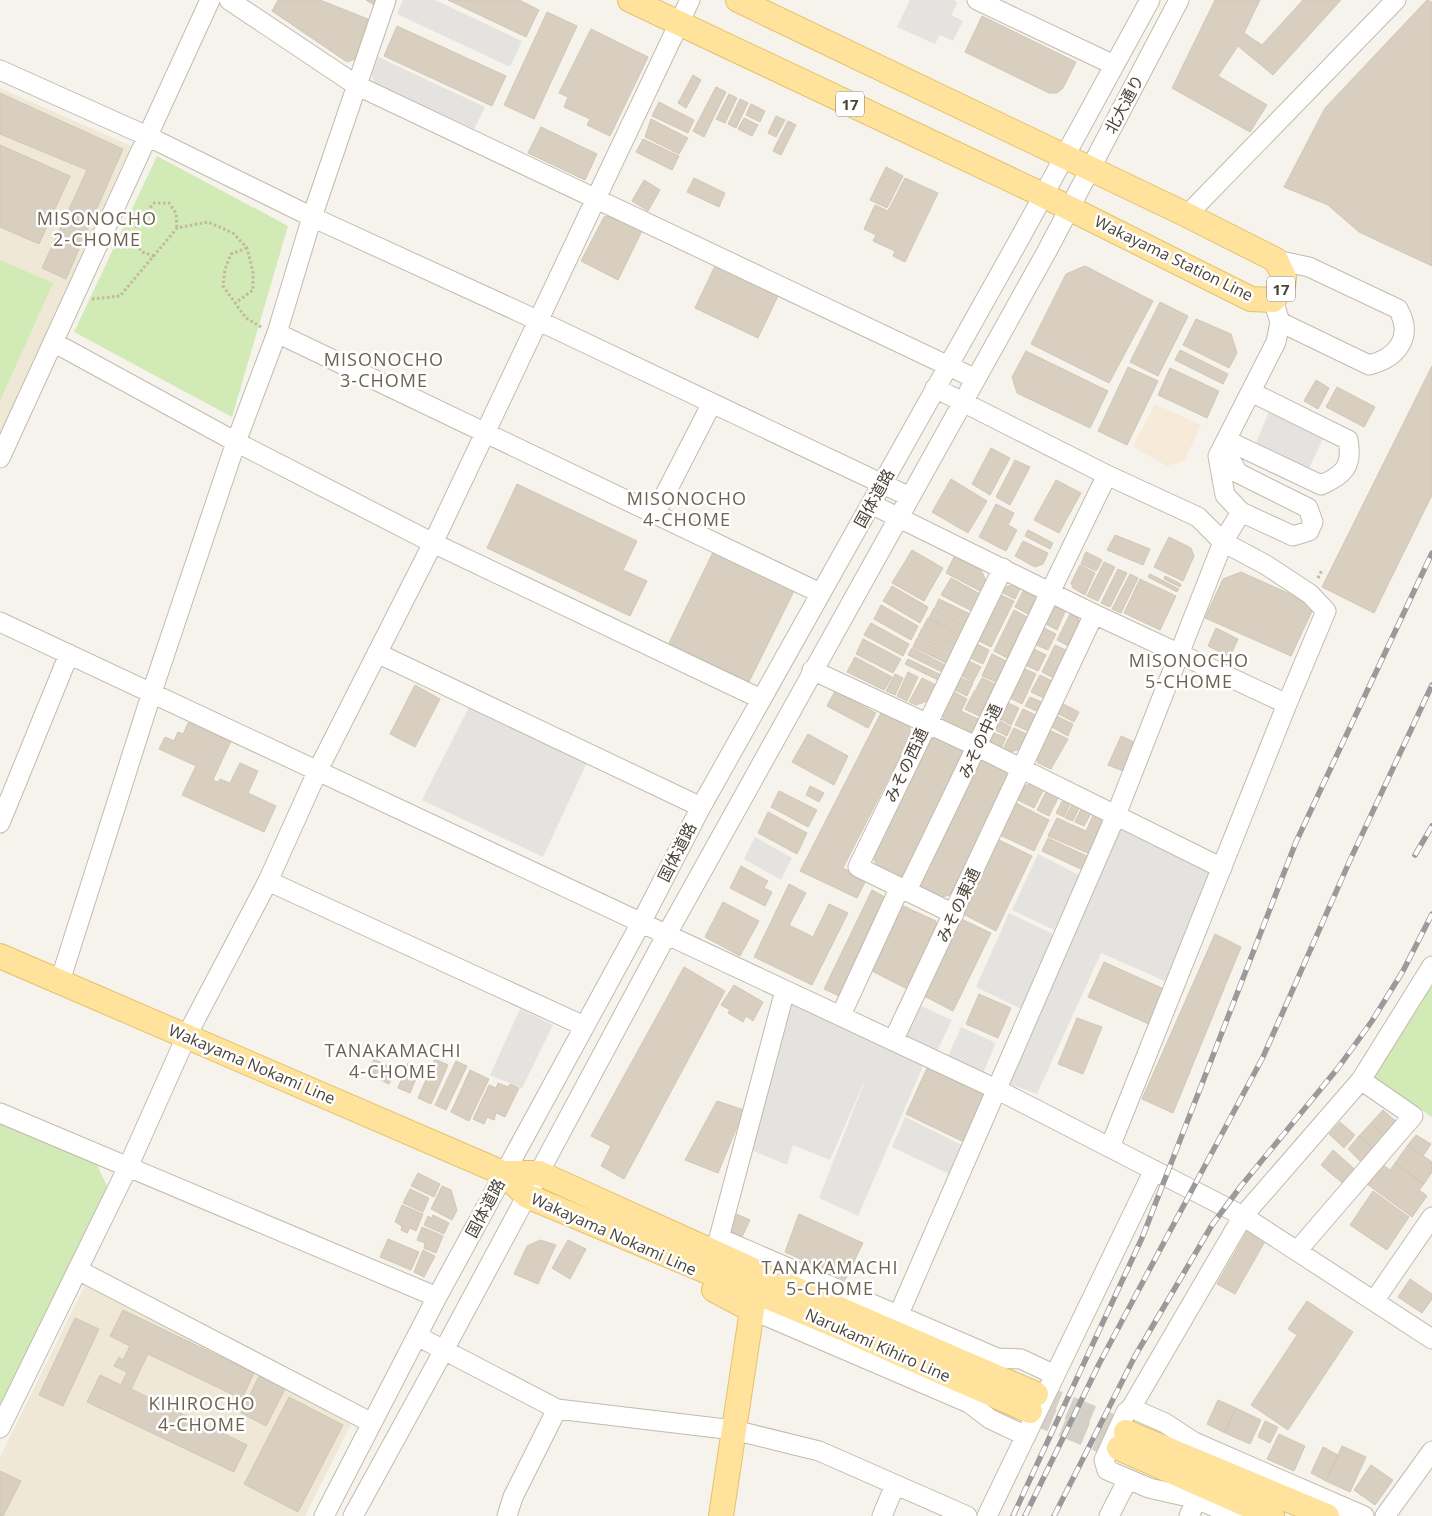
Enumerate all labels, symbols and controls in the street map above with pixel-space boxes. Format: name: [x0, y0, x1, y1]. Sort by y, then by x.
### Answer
street label: 北大通り: [1099, 71, 1149, 137]
road number: 17: [836, 92, 864, 116]
district label: MISONOCHO 2-CHOME: [37, 206, 157, 251]
street label: Wakayama Station Line: [1091, 210, 1257, 306]
road number: 17: [1267, 276, 1295, 302]
district label: MISONOCHO 3-CHOME: [324, 347, 444, 392]
street label: 国体道路: [849, 465, 899, 531]
district label: MISONOCHO 4-CHOME: [627, 486, 747, 531]
district label: MISONOCHO 5-CHOME: [1129, 648, 1249, 693]
street label: みその中通: [953, 700, 1007, 782]
street label: みその西通: [879, 724, 933, 806]
street label: 国体道路: [653, 818, 701, 886]
street label: みその東通: [931, 864, 985, 946]
street label: Wakayama Nokami Line: [165, 1019, 339, 1109]
district label: TANAKAMACHI 4-CHOME: [325, 1038, 461, 1083]
street label: 国体道路: [460, 1175, 510, 1241]
street label: Wakayama Nokami Line: [528, 1188, 700, 1280]
district label: TANAKAMACHI 5-CHOME: [762, 1255, 898, 1300]
street label: Narukami Kihiro Line: [802, 1303, 954, 1387]
district label: KIHIROCHO 4-CHOME: [148, 1391, 256, 1436]

